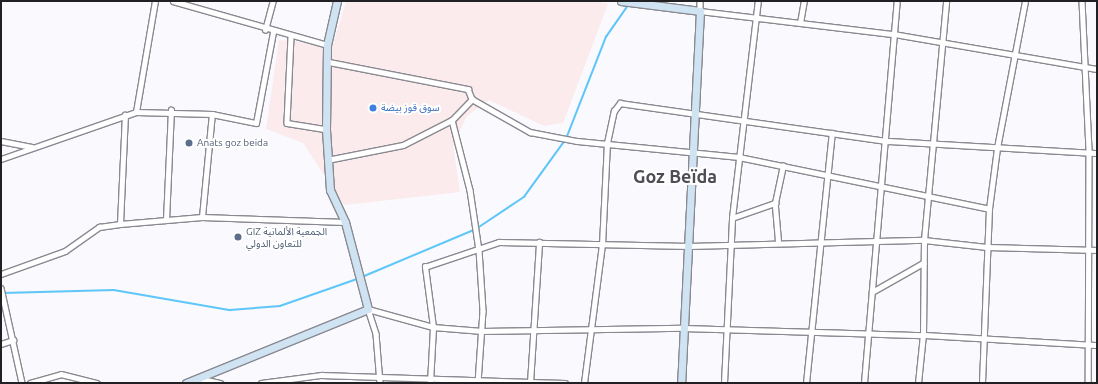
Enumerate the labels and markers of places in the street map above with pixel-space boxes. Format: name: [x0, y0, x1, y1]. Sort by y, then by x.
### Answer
place label: سوق قوز بيضة: [381, 102, 440, 114]
marker: سوق قوز بيضة: [368, 103, 378, 113]
place label: Anats goz beida: [197, 137, 268, 149]
marker: Anats goz beida: [184, 138, 194, 148]
place label: GIZ الجمعية الألمانية للتعاون الدولي: [246, 225, 327, 248]
marker: GIZ الجمعية الألمانية للتعاون الدولي: [233, 232, 243, 242]

